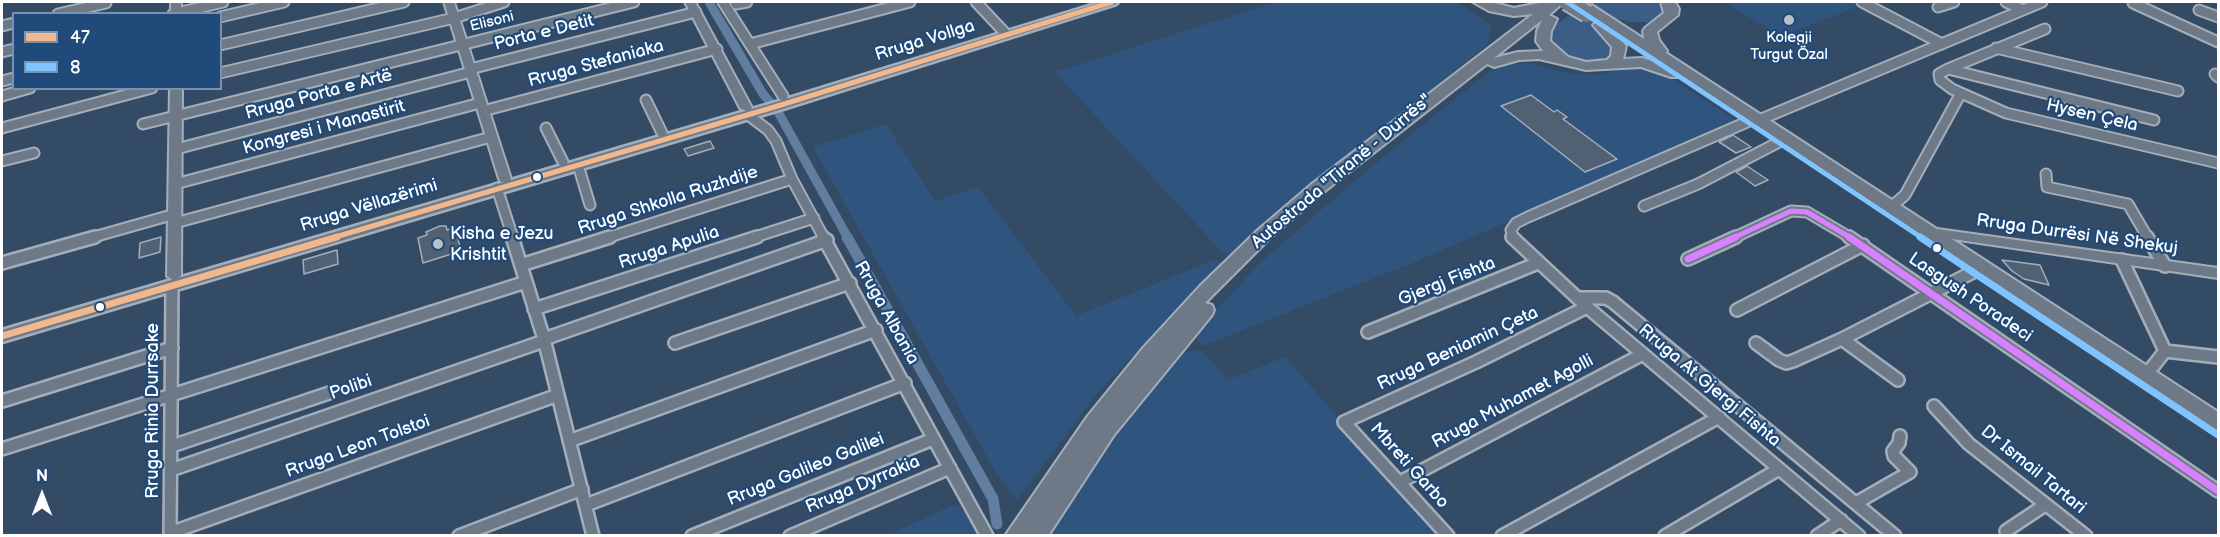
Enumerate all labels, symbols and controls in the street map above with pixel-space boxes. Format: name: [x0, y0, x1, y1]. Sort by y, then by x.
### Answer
street label: Elisoni: [468, 8, 516, 36]
street label: Porta e Detit: [492, 10, 596, 56]
legend: [12, 12, 222, 90]
marker: Kolegji Turgut Özal: [1782, 13, 1796, 27]
street label: Rruga Vollga: [872, 16, 978, 66]
text: 47: [70, 27, 90, 48]
place label: Kolegji Turgut Özal: [1750, 29, 1828, 64]
street label: Rruga Stefaniaka: [526, 35, 666, 93]
text: 8: [70, 57, 81, 78]
street label: Rruga Porta e Artë: [243, 65, 395, 125]
street label: Autostrada "Tiranë - Durrës": [1247, 90, 1437, 254]
street label: Hysen Çela: [2044, 95, 2140, 137]
street label: Kongresi i Manastirit: [241, 96, 407, 160]
street label: Rruga Shkolla Ruzhdije: [575, 162, 761, 240]
unlabelled marker: [531, 171, 543, 183]
street label: Rruga Vëllazërimi: [298, 175, 440, 237]
street label: Rruga Durrësi Në Shekuj: [1975, 210, 2179, 260]
street label: Rruga Apulia: [616, 222, 722, 274]
place label: Kisha e Jezu Krishtit: [450, 223, 554, 266]
marker: Kisha e Jezu Krishtit: [431, 237, 445, 251]
unlabelled marker: [1931, 242, 1943, 254]
street label: Lasgush Poradeci: [1904, 249, 2036, 347]
street label: Gjergj Fishta: [1395, 253, 1499, 311]
street label: Rruga Albania: [849, 258, 923, 368]
unlabelled marker: [94, 301, 106, 313]
street label: Rruga Beniamin Çeta: [1374, 302, 1542, 396]
street label: Rruga At Gjergj Fishta: [1633, 320, 1785, 452]
street label: Rruga Rinia Durrsake: [142, 323, 164, 499]
street label: Rruga Muhamet Agolli: [1428, 350, 1598, 454]
street label: Polibi: [327, 371, 375, 405]
street label: Rruga Leon Tolstoi: [283, 411, 433, 483]
street label: Mbreti Garbo: [1365, 419, 1453, 513]
street label: Dr Ismail Tartari: [1976, 421, 2090, 519]
street label: Rruga Galileo Galilei: [725, 429, 887, 511]
street label: Rruga Dyrrakia: [803, 451, 923, 519]
north arrow: [12, 465, 72, 525]
text: N: [36, 467, 48, 486]

